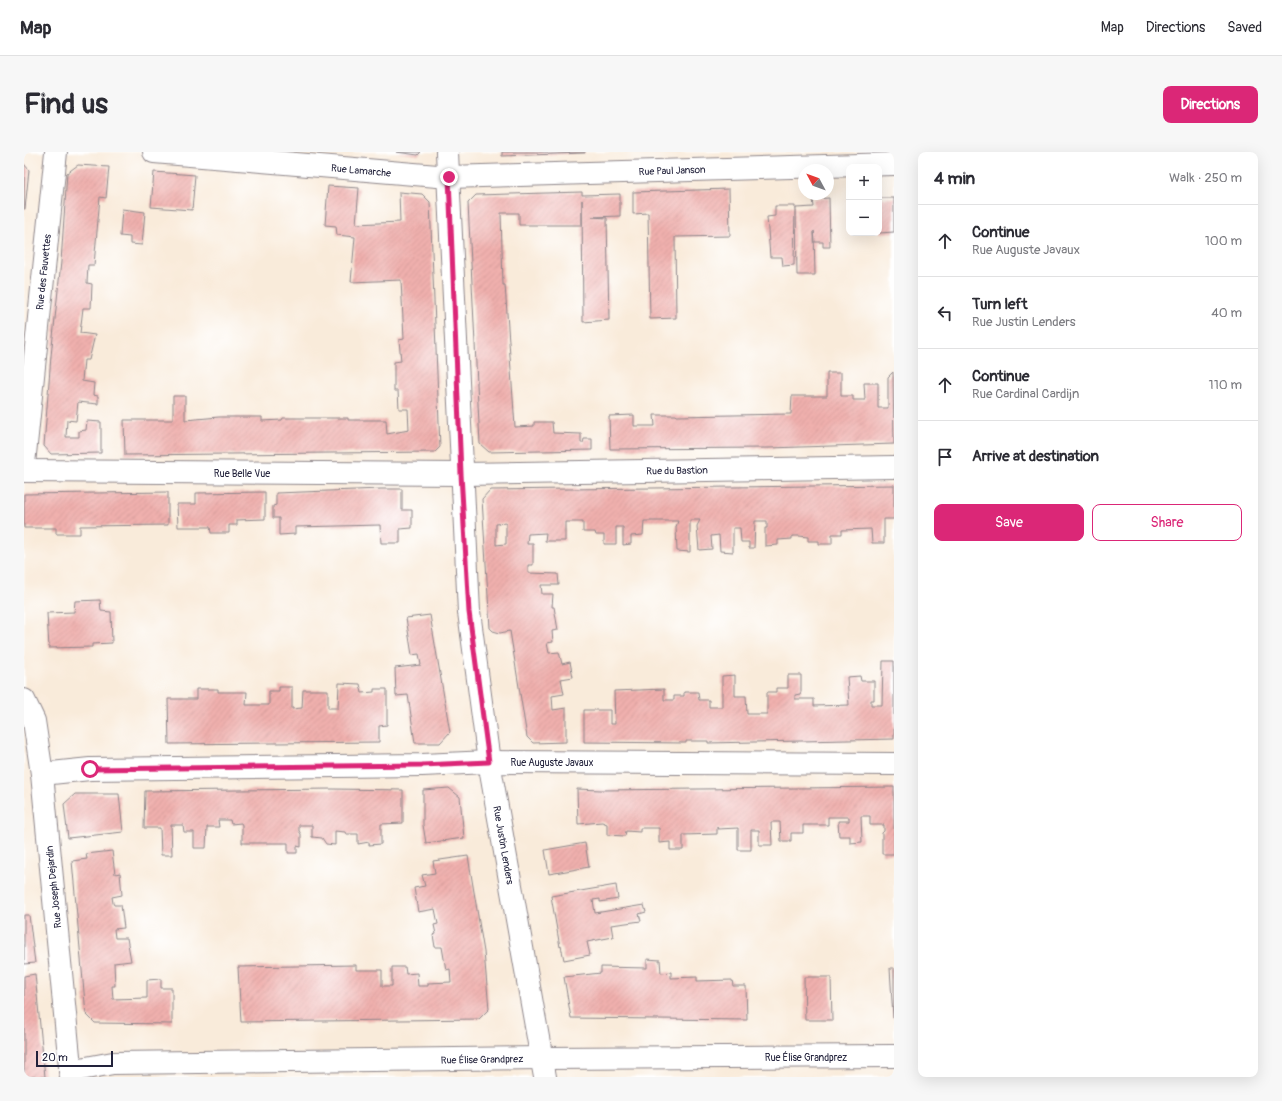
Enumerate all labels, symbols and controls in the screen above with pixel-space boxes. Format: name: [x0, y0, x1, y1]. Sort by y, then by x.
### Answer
text: Map: [20, 16, 51, 40]
text: Map: [1101, 19, 1124, 36]
text: Directions: [1146, 19, 1205, 36]
text: Saved: [1227, 19, 1262, 36]
button: Directions: [1163, 86, 1258, 123]
text: Find us: [24, 87, 108, 122]
street label: Rue Lamarche: [330, 162, 391, 180]
street label: Rue Paul Janson: [638, 164, 706, 178]
north arrow: [798, 164, 834, 200]
map controls: [846, 164, 882, 236]
button: +: [846, 164, 882, 200]
route end: [440, 168, 458, 186]
text: 4 min: [934, 168, 975, 189]
text: Walk · 250 m: [1169, 170, 1242, 186]
button: −: [846, 200, 882, 236]
text: Continue: [972, 223, 1030, 242]
icon: ahead: [934, 230, 956, 252]
street label: Rue des Fauvettes: [34, 233, 54, 311]
text: 100 m: [1205, 233, 1242, 249]
text: Rue Auguste Javaux: [972, 242, 1080, 258]
text: Turn left: [972, 295, 1028, 314]
icon: left: [934, 302, 956, 324]
text: 40 m: [1211, 305, 1242, 321]
text: Rue Justin Lenders: [972, 314, 1076, 330]
text: Continue: [972, 367, 1030, 386]
icon: ahead: [934, 374, 956, 396]
text: 110 m: [1209, 377, 1242, 393]
text: Rue Cardinal Cardijn: [972, 386, 1079, 402]
icon: arrive: [934, 446, 956, 468]
text: Arrive at destination: [972, 447, 1099, 466]
street label: Rue du Bastion: [646, 464, 708, 478]
street label: Rue Belle Vue: [214, 468, 270, 480]
button: Save: [934, 504, 1084, 541]
button: Share: [1092, 504, 1242, 541]
street label: Rue Auguste Javaux: [510, 757, 594, 769]
route start: [81, 760, 99, 778]
street label: Rue Justin Lenders: [490, 805, 516, 886]
street label: Rue Joseph Dejardin: [44, 845, 64, 929]
scale bar: [36, 1049, 113, 1068]
text: 20 m: [42, 1051, 68, 1064]
street label: Rue Élise Grandprez: [765, 1051, 847, 1064]
street label: Rue Élise Grandprez: [441, 1052, 523, 1067]

